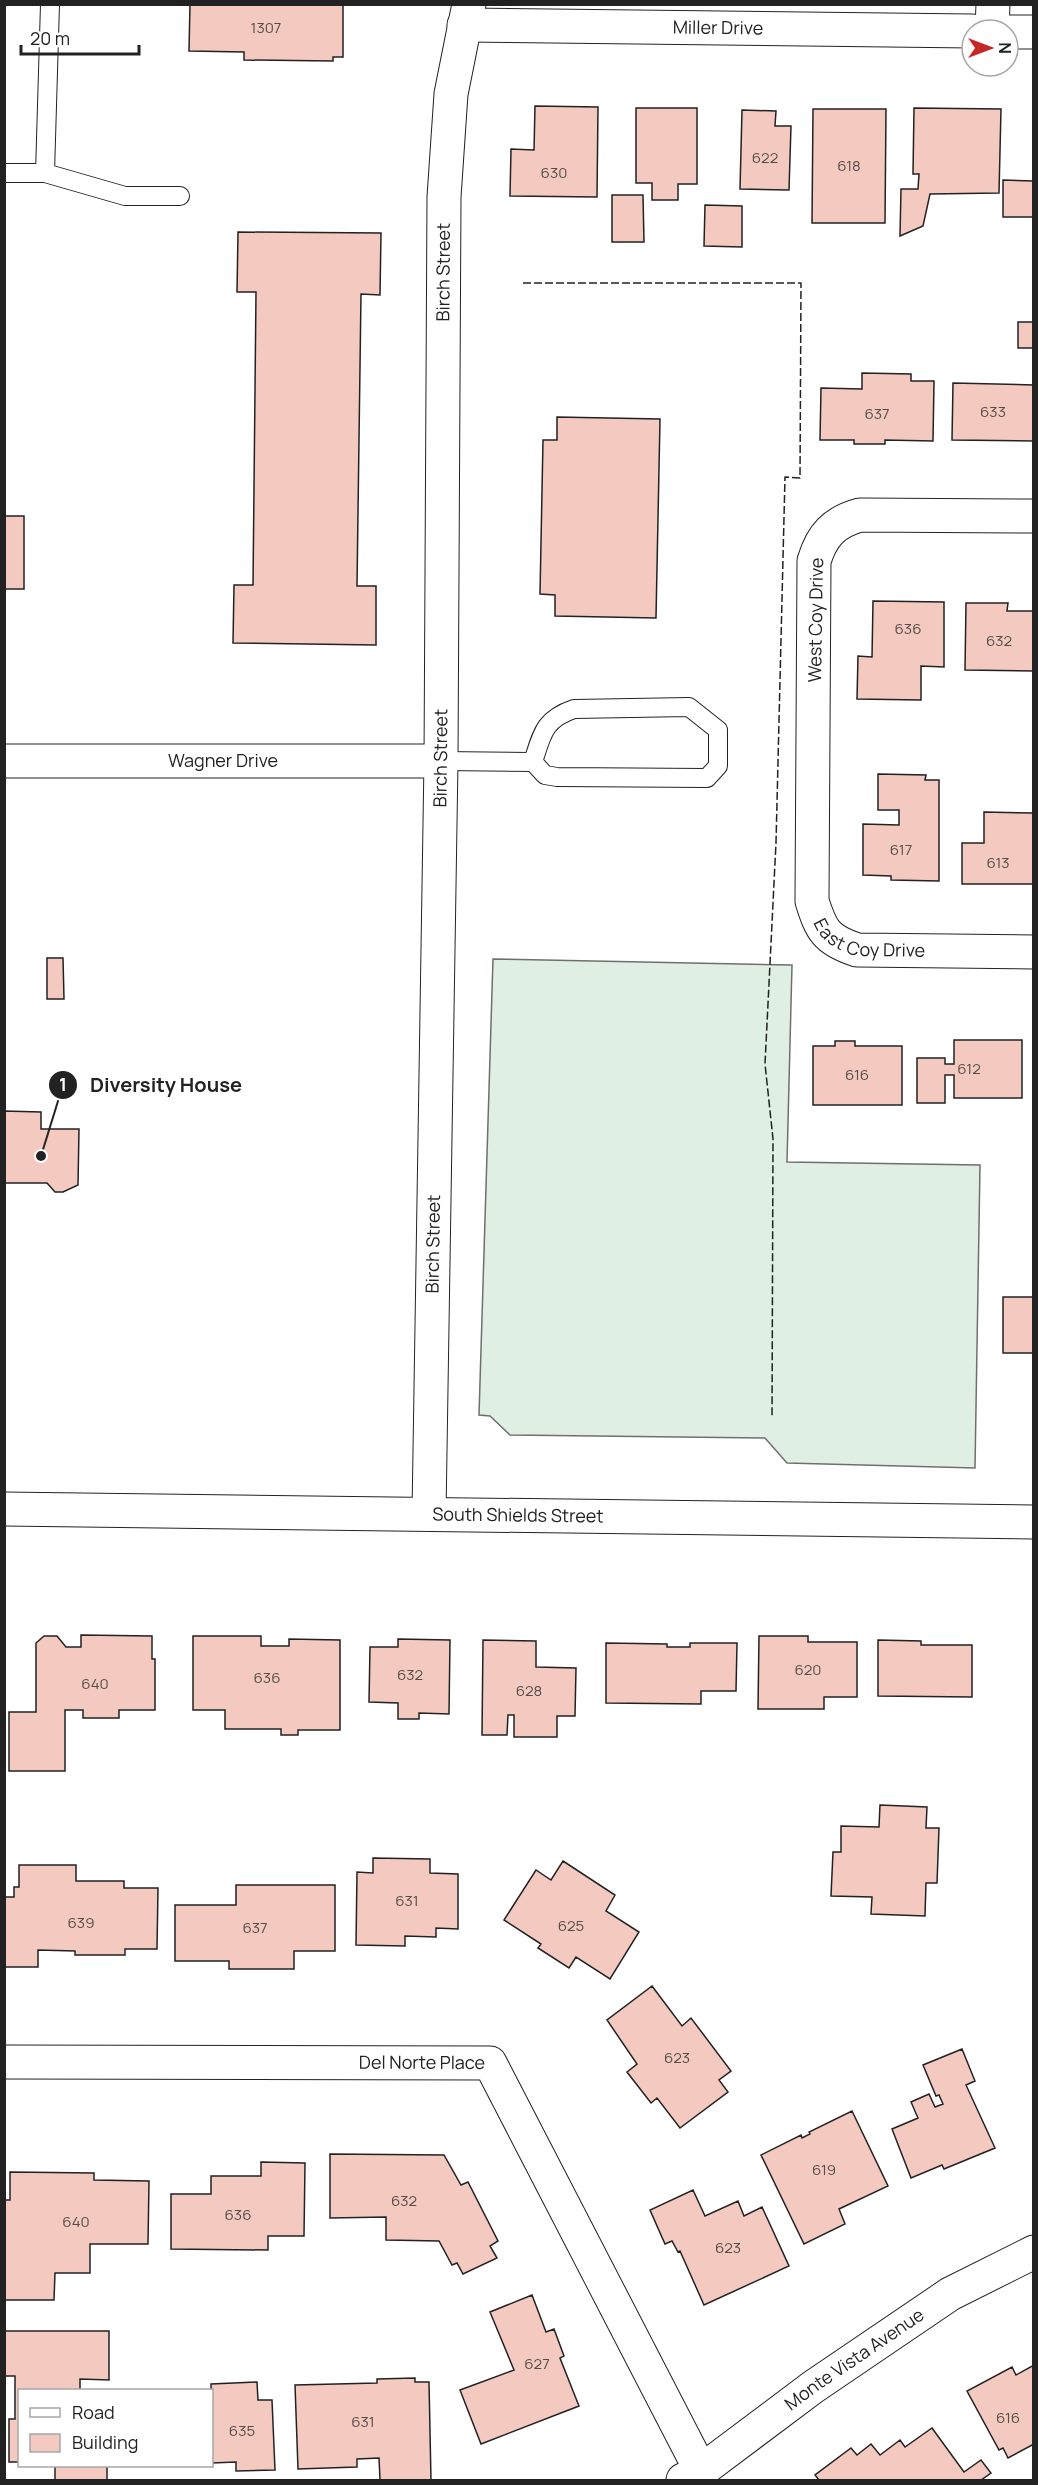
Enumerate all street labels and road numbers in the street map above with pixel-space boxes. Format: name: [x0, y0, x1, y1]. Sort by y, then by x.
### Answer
street label: Miller Drive: [673, 14, 763, 40]
street label: Birch Street: [430, 223, 455, 322]
street label: West Coy Drive: [802, 557, 828, 683]
street label: Birch Street: [427, 709, 452, 808]
street label: Wagner Drive: [168, 748, 278, 772]
street label: East Coy Drive: [809, 914, 925, 962]
street label: Birch Street: [420, 1194, 445, 1294]
street label: South Shields Street: [432, 1501, 604, 1528]
street label: Del Norte Place: [359, 2050, 485, 2074]
street label: Monte Vista Avenue: [779, 2302, 928, 2415]

